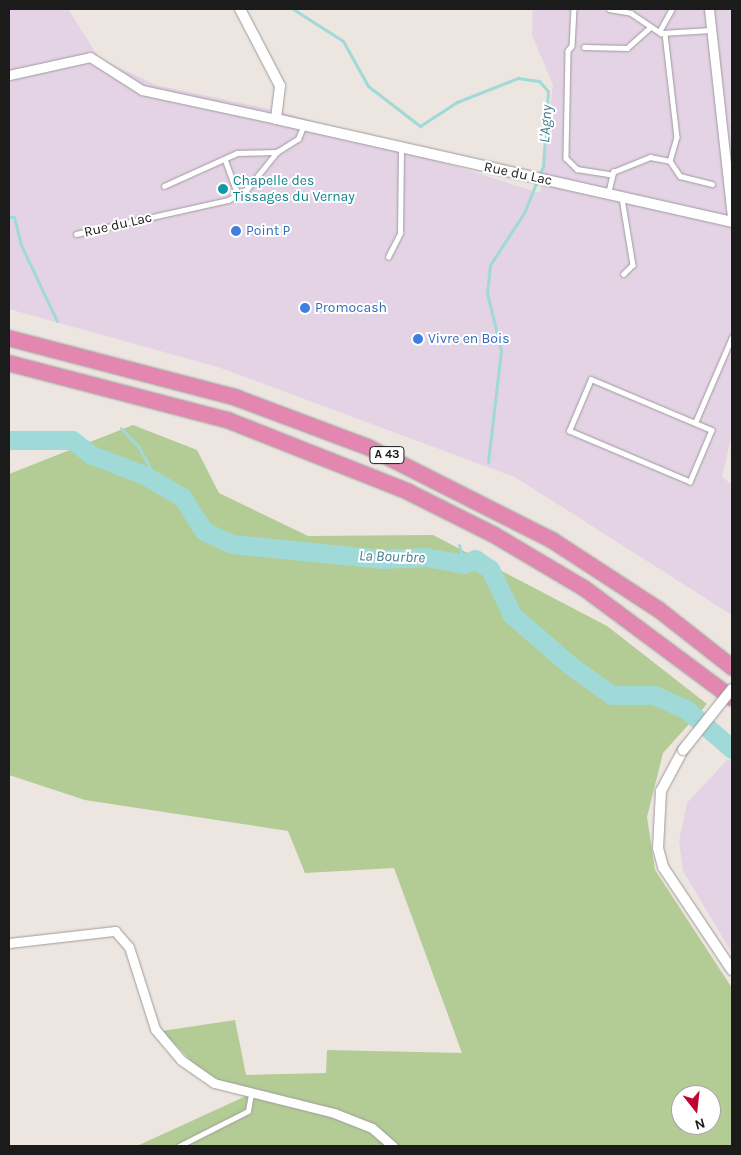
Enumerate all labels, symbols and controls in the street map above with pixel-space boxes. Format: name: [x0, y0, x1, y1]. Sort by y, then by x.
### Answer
water label: L'Agny: [536, 104, 556, 144]
street label: Rue du Lac: [482, 159, 554, 189]
place label: Chapelle des Tissages du Vernay: [233, 173, 355, 206]
marker: Chapelle des Tissages du Vernay: [217, 183, 229, 195]
street label: Rue du Lac: [82, 209, 154, 241]
place label: Point P: [246, 223, 290, 239]
marker: Point P: [230, 225, 242, 237]
place label: Promocash: [315, 300, 387, 316]
marker: Promocash: [299, 302, 311, 314]
place label: Vivre en Bois: [428, 331, 510, 347]
marker: Vivre en Bois: [412, 333, 424, 345]
road number: A 43: [368, 446, 406, 464]
water label: La Bourbre: [359, 547, 425, 567]
north arrow: [671, 1085, 721, 1135]
text: N: [693, 1114, 707, 1133]

